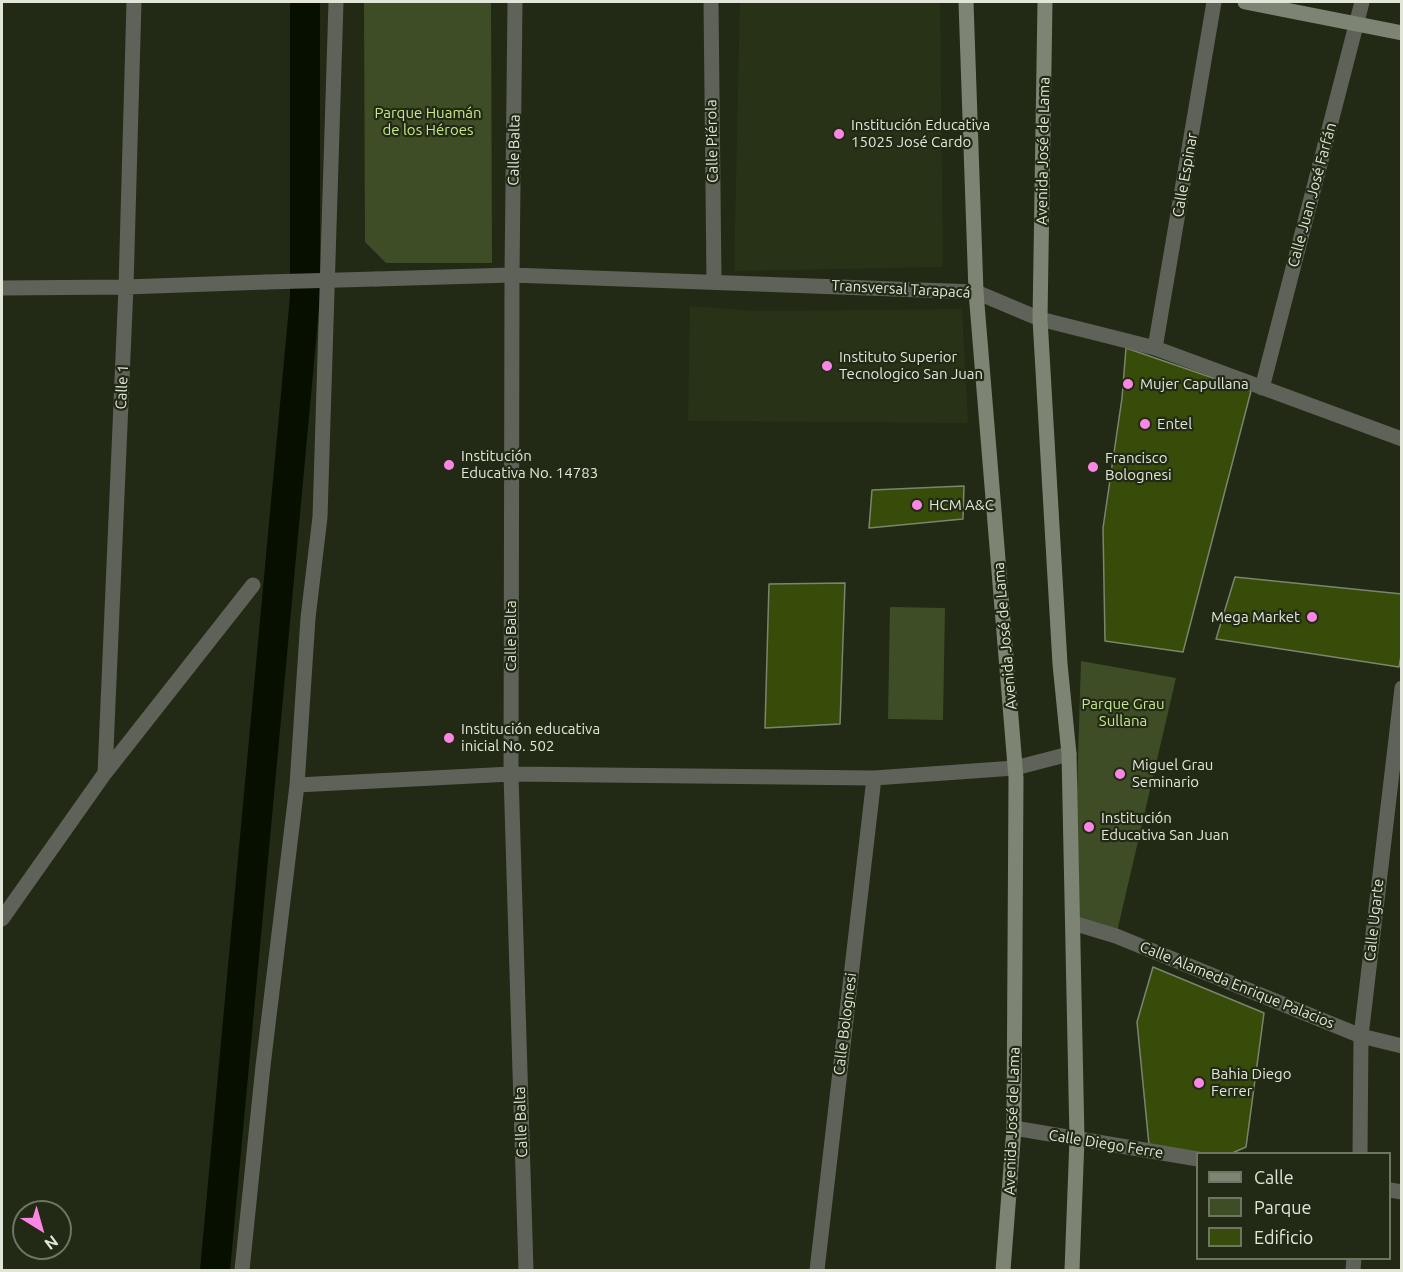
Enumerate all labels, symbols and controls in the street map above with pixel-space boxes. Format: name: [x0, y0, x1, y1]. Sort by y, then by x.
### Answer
street label: Avenida José de Lama: [1033, 77, 1053, 225]
street label: Calle Piérola: [702, 99, 722, 183]
park label: Parque Huamán de los Héroes: [374, 104, 482, 139]
street label: Calle Balta: [504, 114, 524, 186]
place label: Institución Educativa 15025 José Cardo: [851, 116, 990, 151]
street label: Calle Juan José Farfán: [1284, 121, 1340, 269]
marker: Institución Educativa 15025 José Cardo: [832, 127, 846, 141]
street label: Calle Espinar: [1169, 131, 1201, 219]
street label: Transversal Tarapacá: [831, 276, 971, 302]
place label: Instituto Superior Tecnologico San Juan: [839, 348, 983, 383]
marker: Instituto Superior Tecnologico San Juan: [820, 359, 834, 373]
street label: Calle 1: [112, 364, 132, 410]
place label: Mujer Capullana: [1140, 375, 1249, 393]
marker: Mujer Capullana: [1121, 377, 1135, 391]
place label: Entel: [1157, 415, 1192, 433]
marker: Entel: [1138, 417, 1152, 431]
place label: Institución Educativa No. 14783: [461, 447, 598, 482]
place label: Francisco Bolognesi: [1105, 449, 1172, 484]
marker: Institución Educativa No. 14783: [442, 458, 456, 472]
marker: Francisco Bolognesi: [1086, 460, 1100, 474]
place label: HCM A&C: [929, 496, 994, 514]
marker: HCM A&C: [910, 498, 924, 512]
street label: Avenida José de Lama: [990, 561, 1020, 711]
street label: Calle Balta: [502, 600, 520, 672]
place label: Mega Market: [1211, 608, 1300, 626]
marker: Mega Market: [1305, 610, 1319, 624]
park label: Parque Grau Sullana: [1081, 695, 1165, 730]
place label: Institución educativa inicial No. 502: [461, 720, 600, 755]
marker: Institución educativa inicial No. 502: [442, 731, 456, 745]
place label: Miguel Grau Seminario: [1132, 756, 1213, 791]
marker: Miguel Grau Seminario: [1113, 767, 1127, 781]
place label: Institución Educativa San Juan: [1101, 809, 1229, 844]
marker: Institución Educativa San Juan: [1082, 820, 1096, 834]
street label: Calle Ugarte: [1361, 878, 1387, 962]
street label: Calle Alameda Enrique Palacios: [1137, 938, 1337, 1032]
street label: Calle Bolognesi: [830, 972, 860, 1076]
street label: Avenida José de Lama: [1000, 1047, 1024, 1195]
place label: Bahia Diego Ferrer: [1211, 1065, 1292, 1100]
marker: Bahia Diego Ferrer: [1192, 1076, 1206, 1090]
street label: Calle Balta: [511, 1086, 531, 1158]
street label: Calle Diego Ferre: [1047, 1126, 1165, 1162]
legend: [1196, 1152, 1391, 1260]
text: Calle: [1254, 1167, 1294, 1187]
text: Parque: [1254, 1197, 1311, 1217]
north arrow: [12, 1200, 72, 1260]
text: Edificio: [1254, 1227, 1313, 1247]
text: N: [41, 1232, 62, 1254]

